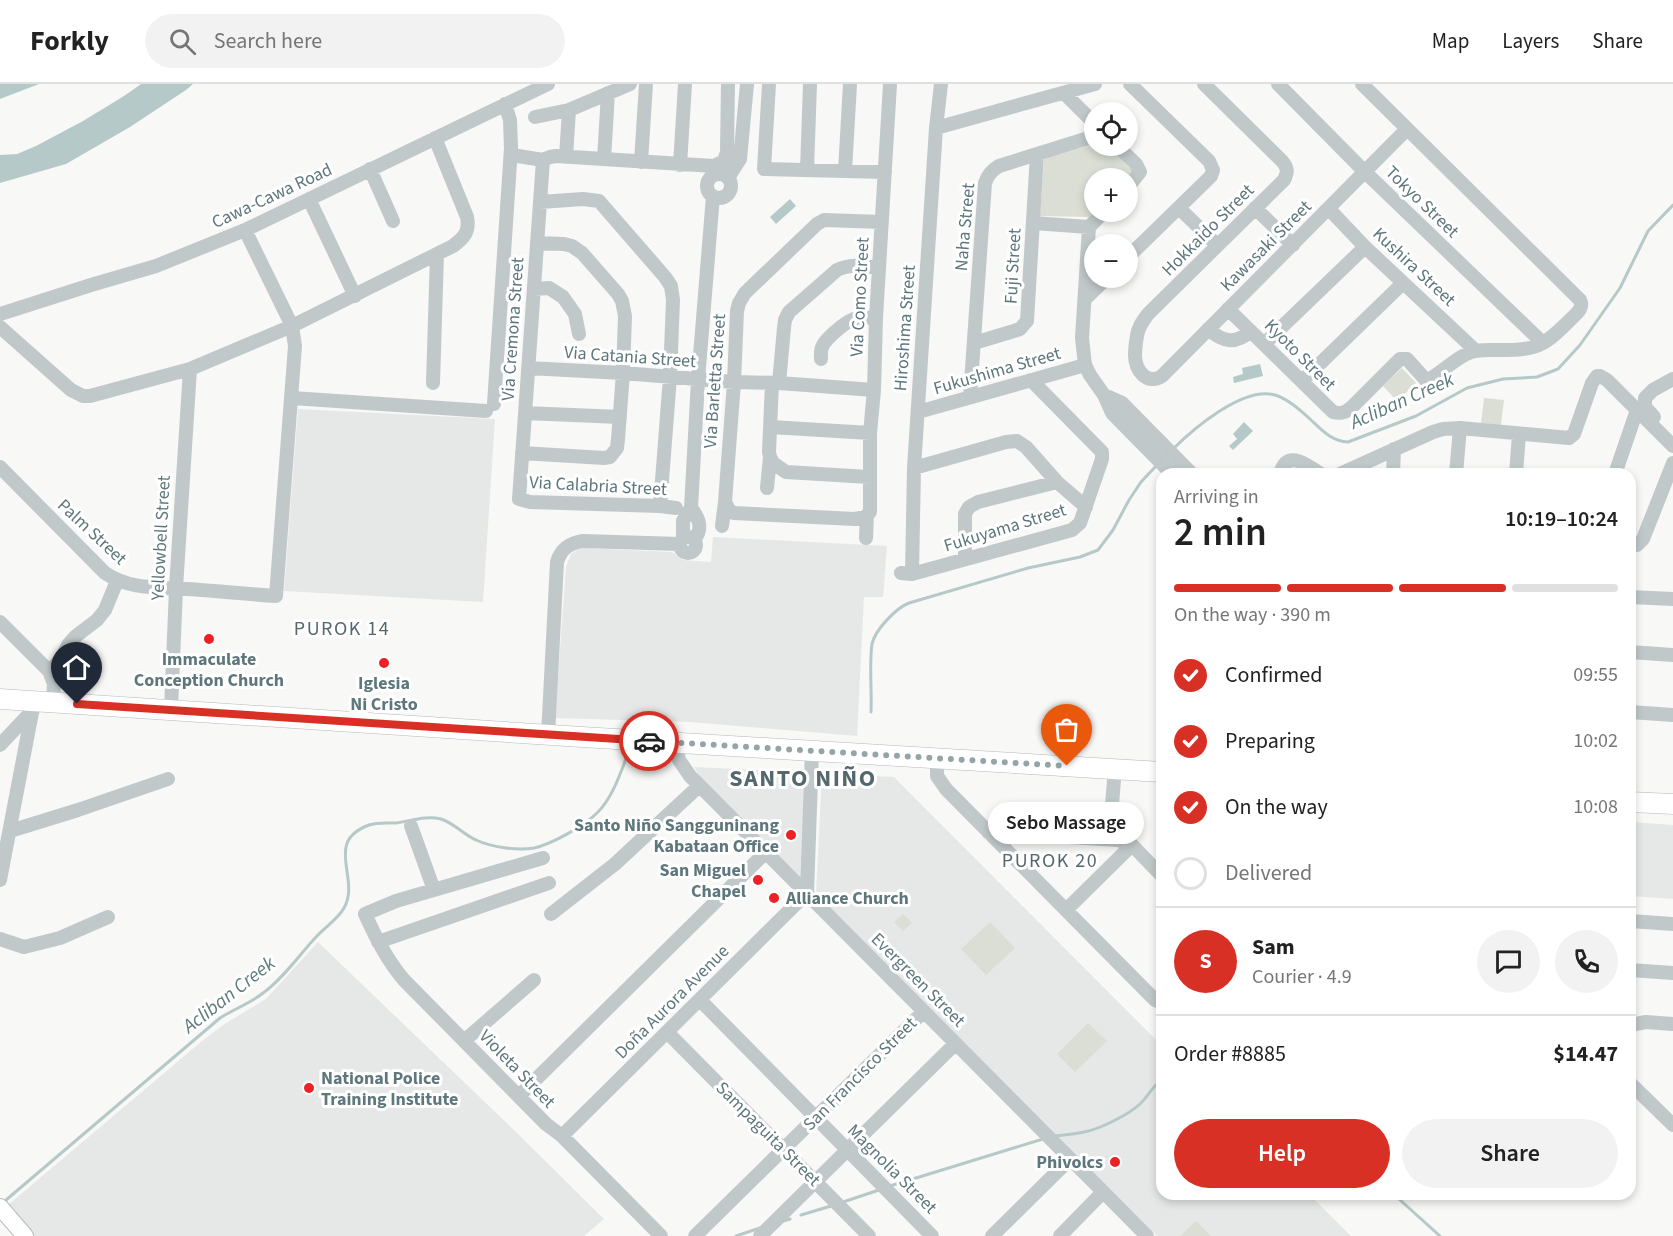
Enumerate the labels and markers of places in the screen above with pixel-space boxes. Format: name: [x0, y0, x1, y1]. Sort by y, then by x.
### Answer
marker: Immaculate Conception Church: [202, 632, 216, 646]
pin: [51, 642, 102, 704]
place label: Immaculate Conception Church: [134, 647, 284, 693]
marker: Iglesia Ni Cristo: [377, 656, 391, 670]
place label: Iglesia Ni Cristo: [350, 671, 418, 717]
pin: [1041, 704, 1092, 766]
callout: Sebo Massage: [989, 802, 1145, 844]
place label: Santo Niño Sangguninang Kabataan Office: [574, 813, 779, 859]
marker: Santo Niño Sangguninang Kabataan Office: [784, 828, 798, 842]
place label: San Miguel Chapel: [660, 858, 746, 904]
marker: San Miguel Chapel: [751, 873, 765, 887]
place label: Alliance Church: [785, 886, 909, 911]
marker: Alliance Church: [767, 891, 781, 905]
place label: National Police Training Institute: [321, 1066, 458, 1112]
marker: National Police Training Institute: [302, 1081, 316, 1095]
place label: Phivolcs: [1036, 1150, 1103, 1175]
marker: Phivolcs: [1108, 1155, 1122, 1169]

